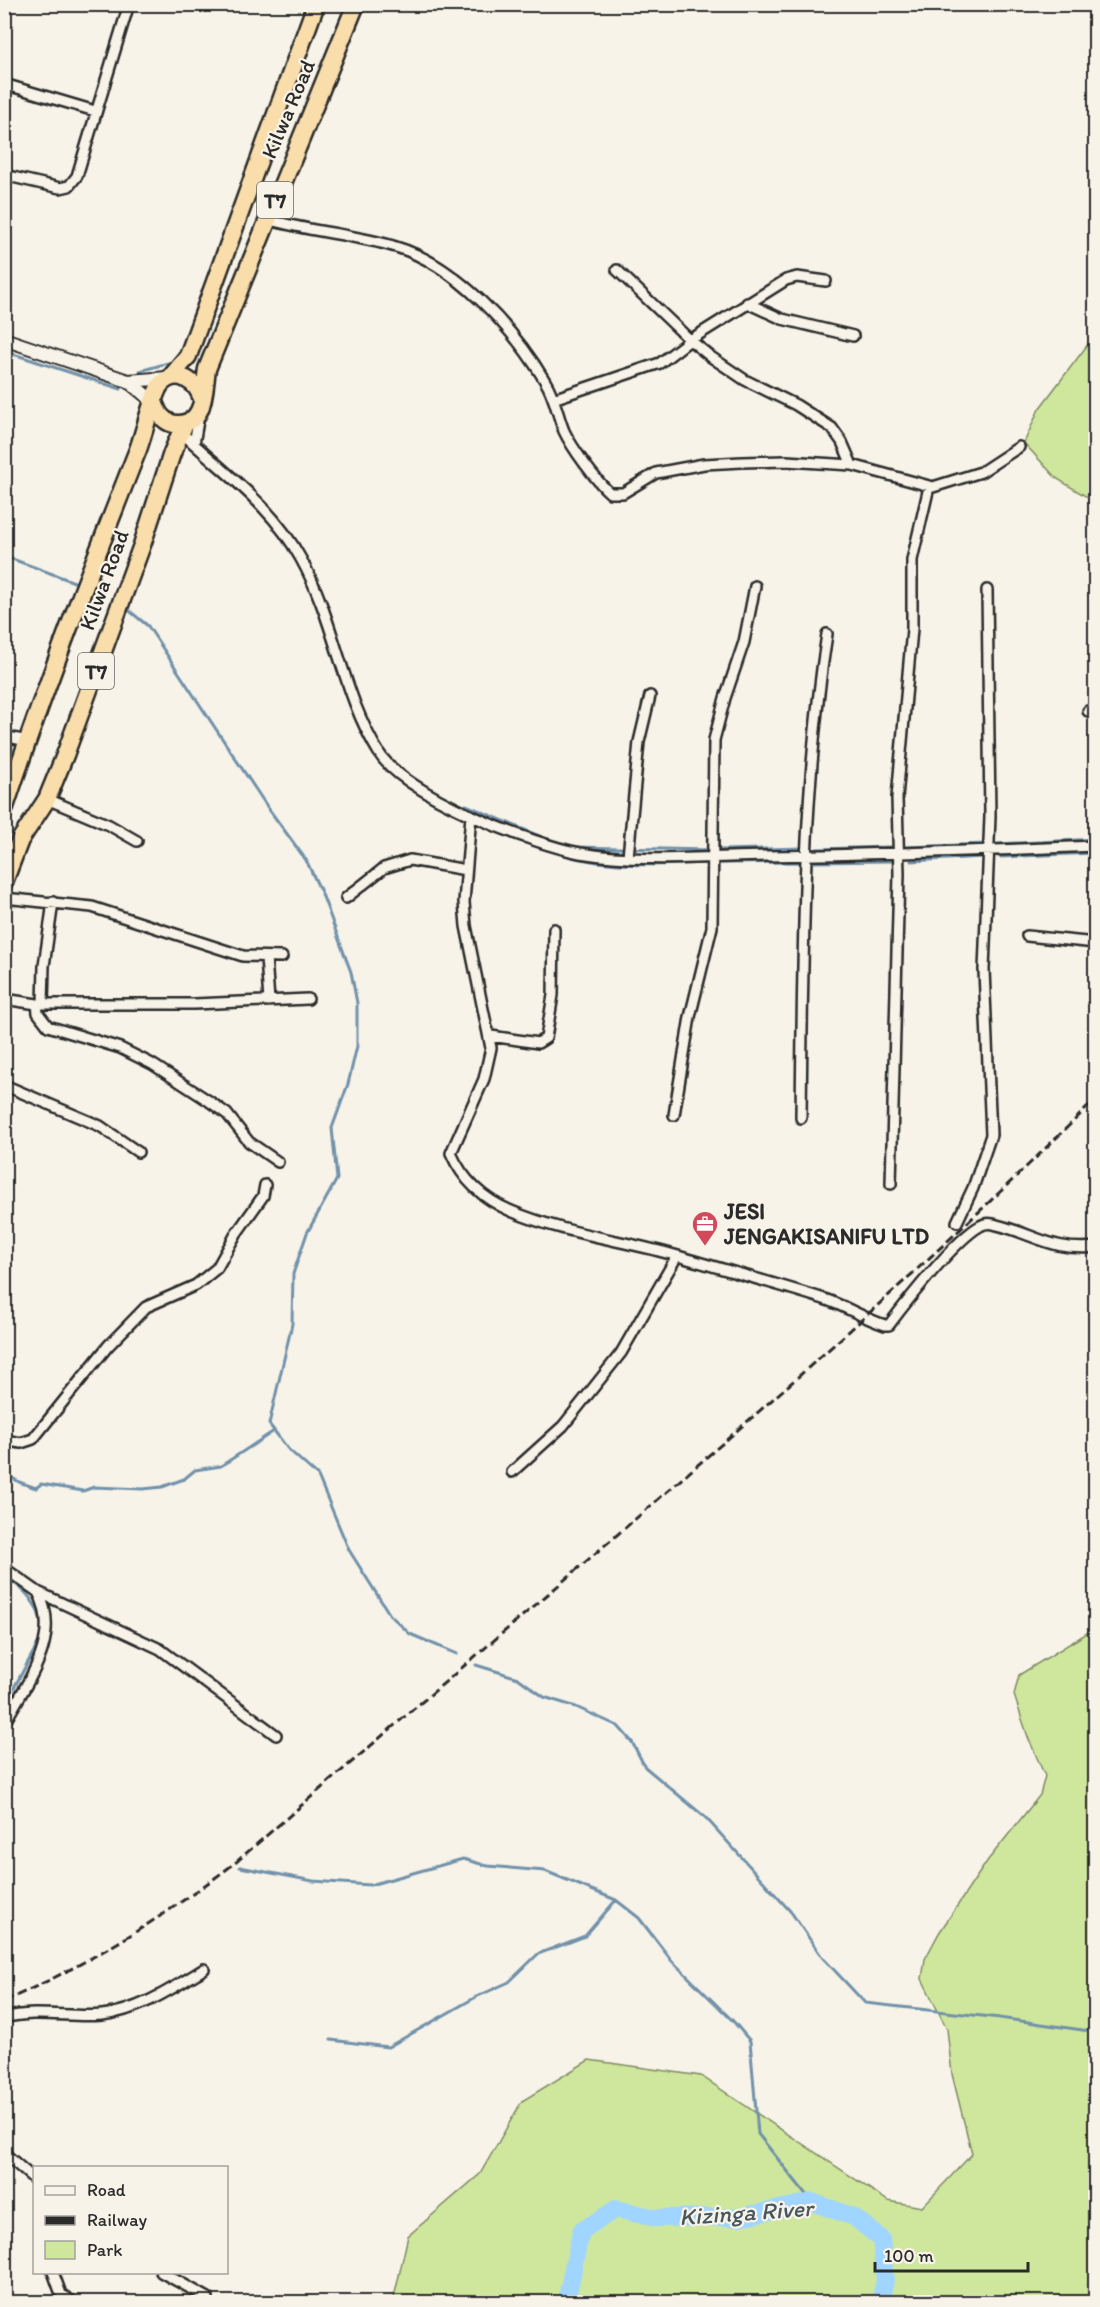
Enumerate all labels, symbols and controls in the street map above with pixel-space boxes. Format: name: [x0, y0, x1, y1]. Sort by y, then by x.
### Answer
street label: Kilwa Road: [255, 55, 321, 163]
road number: T7: [257, 182, 293, 218]
street label: Kilwa Road: [73, 526, 135, 634]
road number: T7: [78, 653, 114, 689]
place label: JESI JENGAKISANIFU LTD: [723, 1198, 930, 1250]
office icon: JESI JENGAKISANIFU LTD: [690, 1209, 720, 1247]
legend: [33, 2166, 228, 2274]
text: Road: [87, 2179, 126, 2201]
water label: Kizinga River: [678, 2193, 817, 2231]
text: Railway: [87, 2209, 148, 2231]
scale bar: [875, 2235, 1028, 2273]
text: Park: [87, 2239, 122, 2261]
text: 100 m: [884, 2245, 934, 2267]

